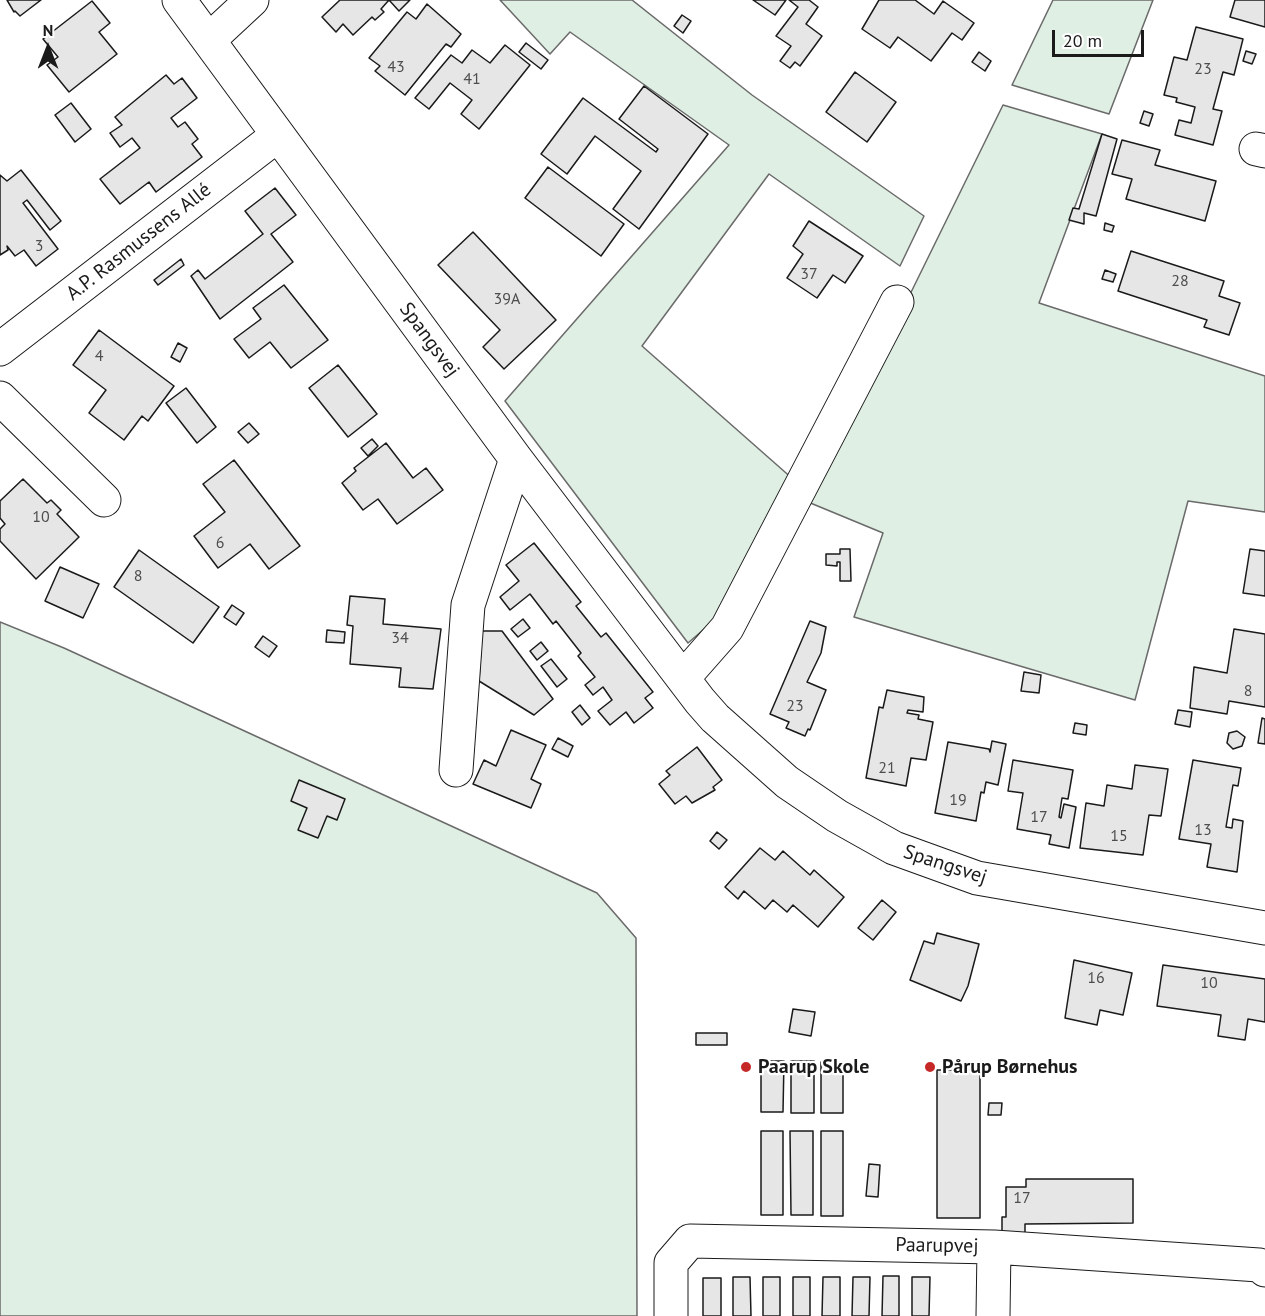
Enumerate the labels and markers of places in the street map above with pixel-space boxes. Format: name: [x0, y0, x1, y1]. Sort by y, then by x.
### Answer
place label: Paarup Skole: [758, 1055, 869, 1079]
place label: Pårup Børnehus: [942, 1055, 1078, 1079]
marker: Paarup Skole: [739, 1060, 753, 1074]
marker: Pårup Børnehus: [923, 1060, 937, 1074]

